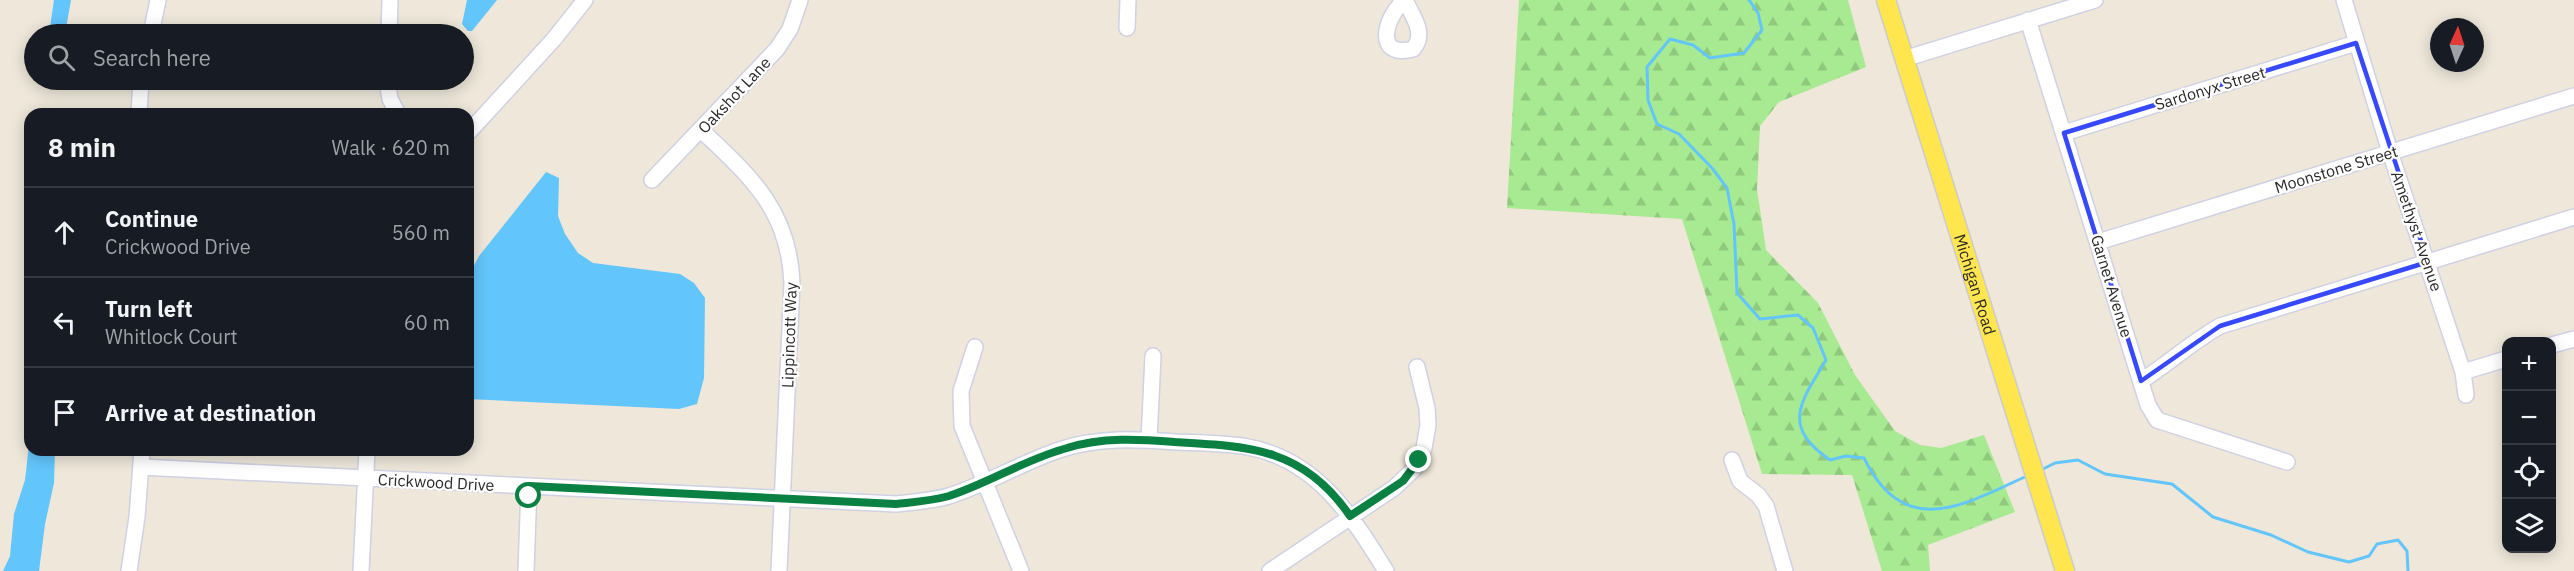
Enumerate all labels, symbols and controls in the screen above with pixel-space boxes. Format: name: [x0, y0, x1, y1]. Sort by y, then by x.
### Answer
north arrow: [2430, 18, 2484, 72]
search box: [24, 24, 474, 90]
icon: search: [45, 41, 78, 74]
text: Search here: [93, 43, 211, 72]
street label: Oakshot Lane: [693, 52, 775, 138]
street label: Sardonyx Street: [2152, 62, 2268, 114]
text: 8 min: [48, 130, 116, 164]
text: Walk · 620 m: [332, 134, 450, 161]
street label: Moonstone Street: [2272, 141, 2400, 197]
street label: Amethyst Avenue: [2387, 168, 2447, 294]
text: Continue: [105, 204, 198, 233]
icon: ahead: [48, 216, 81, 249]
text: 560 m: [392, 219, 450, 246]
street label: Michigan Road: [1950, 231, 2000, 337]
street label: Garnet Avenue: [2087, 232, 2137, 340]
text: Crickwood Drive: [105, 233, 251, 260]
street label: Lippincott Way: [777, 282, 801, 388]
text: Turn left: [105, 294, 193, 323]
icon: left: [48, 306, 81, 339]
text: 60 m: [404, 309, 450, 336]
text: Whitlock Court: [105, 323, 238, 350]
map controls: [2502, 337, 2556, 553]
button: +: [2502, 337, 2556, 391]
button: −: [2502, 391, 2556, 445]
icon: arrive: [48, 396, 81, 429]
text: Arrive at destination: [105, 398, 316, 427]
button: locate: [2502, 445, 2556, 499]
route end: [1405, 446, 1431, 472]
street label: Crickwood Drive: [377, 469, 495, 495]
route start: [515, 482, 541, 508]
button: layers: [2502, 499, 2556, 553]

